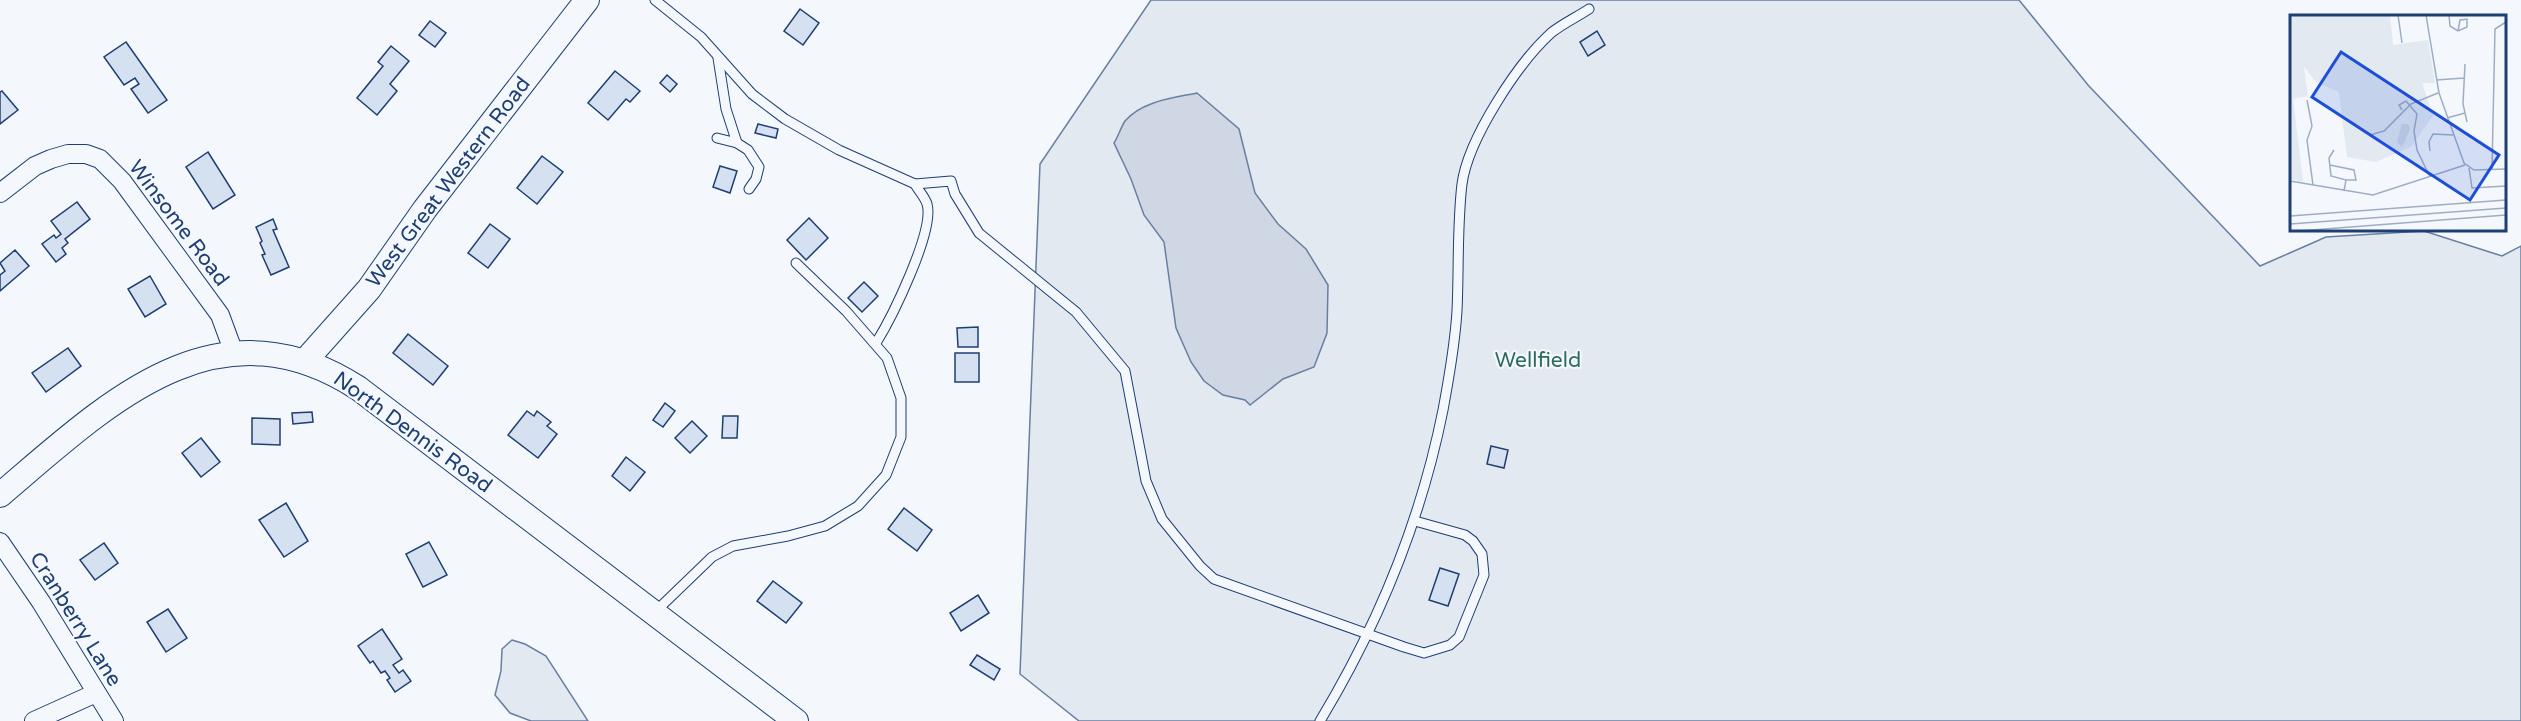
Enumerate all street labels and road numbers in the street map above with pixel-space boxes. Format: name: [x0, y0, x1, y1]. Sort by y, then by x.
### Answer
street label: West Great Western Road: [361, 72, 536, 293]
street label: Winsome Road: [123, 155, 234, 291]
street label: North Dennis Road: [328, 366, 497, 498]
street label: Cranberry Lane: [24, 548, 127, 691]

